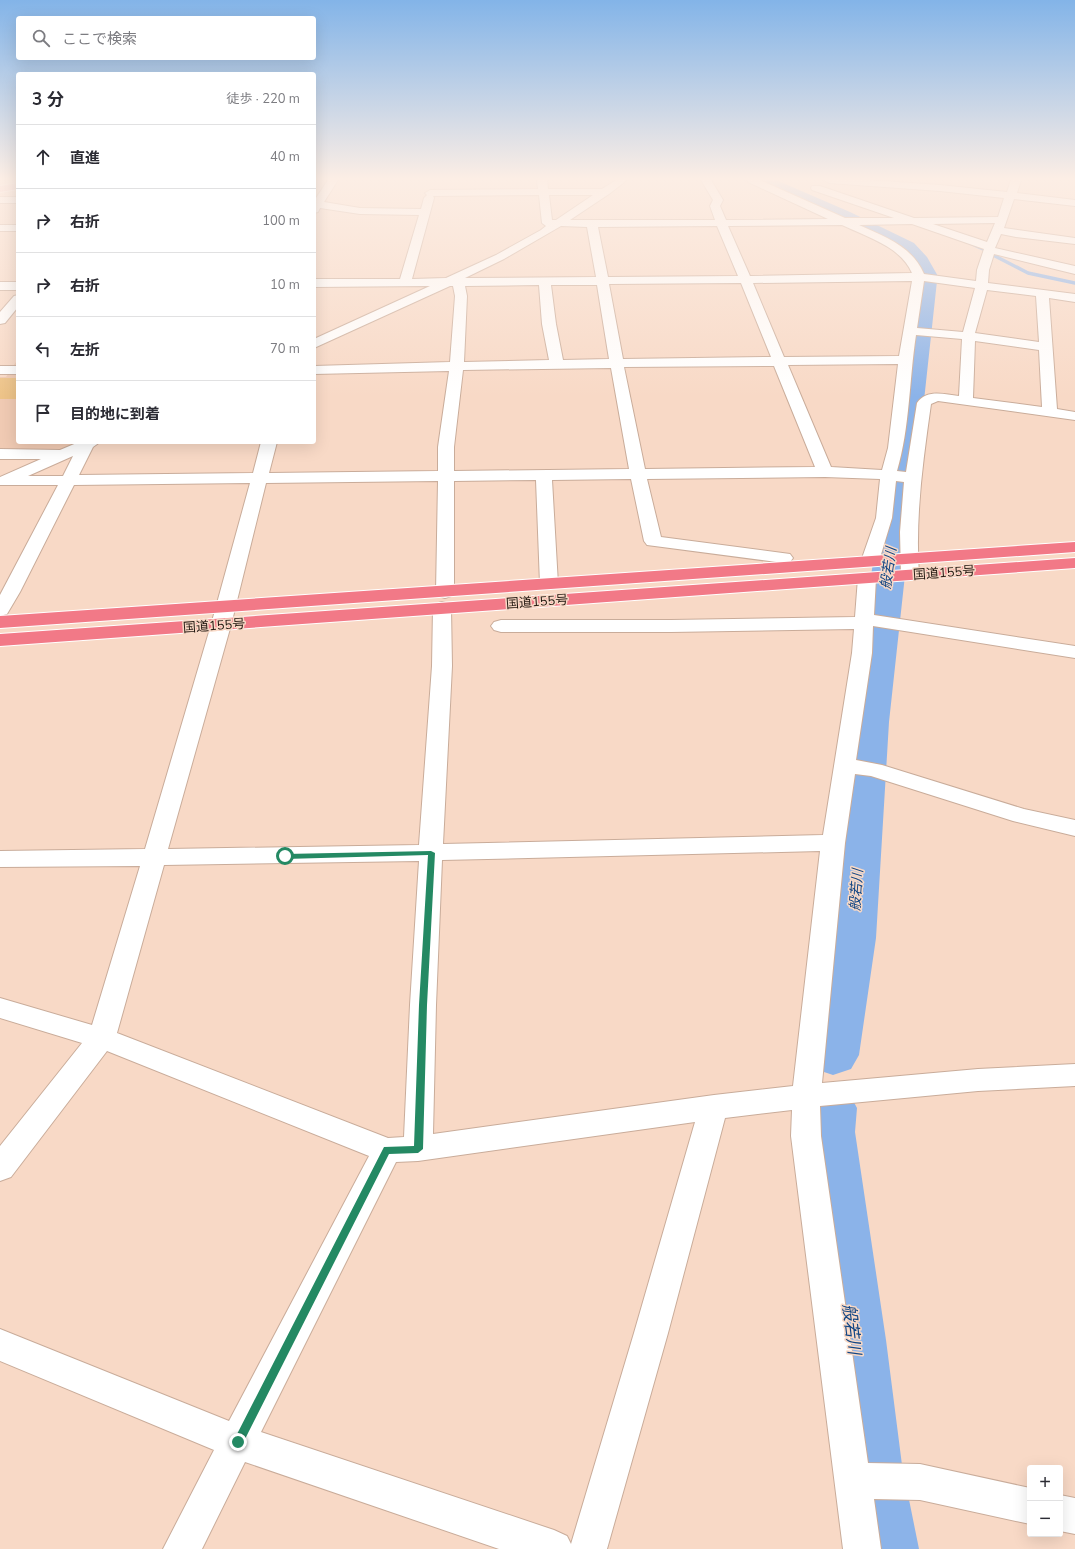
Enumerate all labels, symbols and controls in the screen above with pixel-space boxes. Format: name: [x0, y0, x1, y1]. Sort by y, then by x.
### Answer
search box: [16, 16, 316, 60]
icon: search: [30, 27, 52, 49]
text: ここで検索: [62, 29, 137, 49]
text: 3 分: [32, 88, 64, 111]
text: 徒歩 · 220 m: [226, 90, 300, 108]
icon: ahead: [32, 146, 54, 168]
text: 直進: [70, 148, 100, 168]
text: 40 m: [270, 148, 300, 166]
icon: right: [32, 210, 54, 232]
text: 右折: [70, 212, 100, 232]
text: 100 m: [262, 212, 300, 230]
icon: right: [32, 274, 54, 296]
text: 右折: [70, 276, 100, 296]
text: 10 m: [270, 276, 300, 294]
icon: left: [32, 338, 54, 360]
text: 左折: [70, 340, 100, 360]
text: 70 m: [270, 340, 300, 358]
icon: arrive: [32, 402, 54, 424]
text: 目的地に到着: [70, 404, 160, 424]
water label: 般若川: [876, 544, 901, 590]
street label: 国道155号: [912, 562, 976, 584]
street label: 国道155号: [505, 591, 569, 613]
street label: 国道155号: [182, 615, 246, 637]
route start: [276, 847, 294, 865]
water label: 般若川: [846, 866, 868, 912]
water label: 般若川: [837, 1302, 866, 1358]
route end: [229, 1433, 247, 1451]
map controls: [1027, 1465, 1063, 1537]
button: +: [1027, 1465, 1063, 1501]
button: −: [1027, 1501, 1063, 1537]

